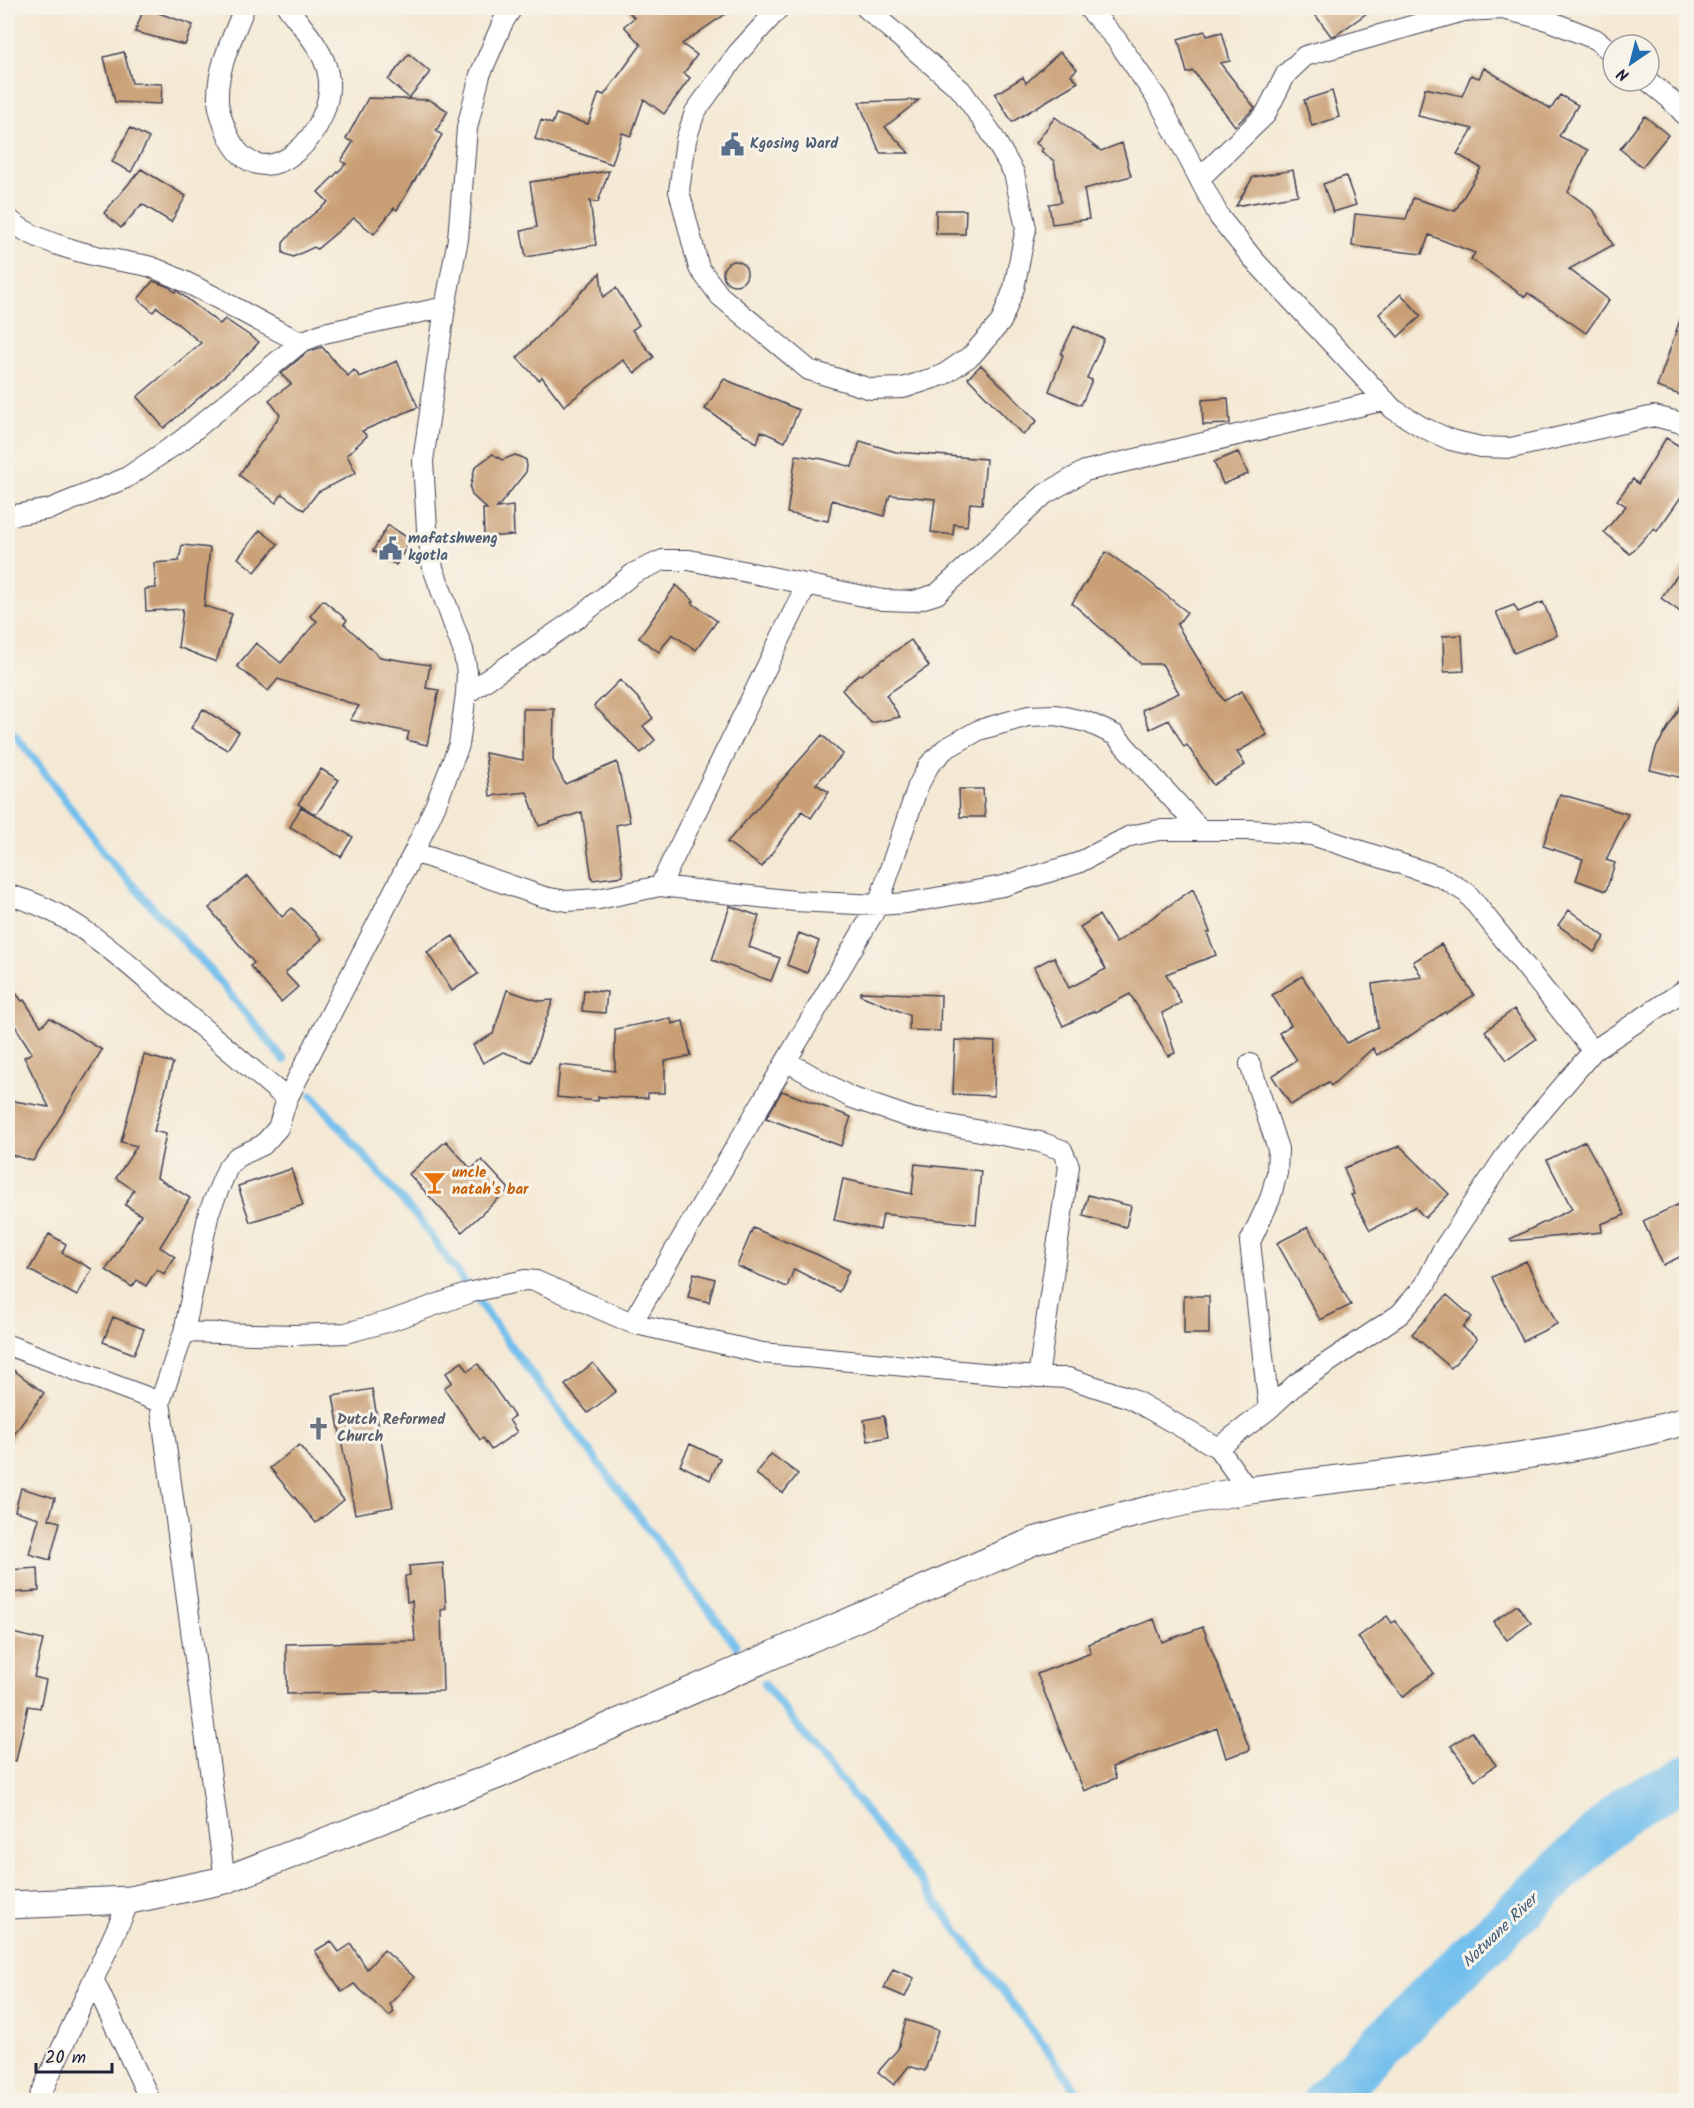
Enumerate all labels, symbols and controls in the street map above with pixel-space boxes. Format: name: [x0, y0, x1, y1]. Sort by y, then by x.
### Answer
north arrow: [1601, 33, 1661, 93]
text: N: [1612, 61, 1635, 87]
public building icon: Kgosing Ward: [719, 131, 745, 157]
place label: Kgosing Ward: [750, 132, 839, 156]
place label: mafatshweng kgotla: [408, 527, 498, 568]
public building icon: mafatshweng kgotla: [377, 535, 403, 561]
place label: uncle natah's bar: [452, 1161, 529, 1202]
bar icon: uncle natah's bar: [421, 1169, 447, 1195]
place label: Dutch Reformed Church: [337, 1408, 446, 1449]
church icon: Dutch Reformed Church: [306, 1416, 332, 1442]
water label: Notwane River: [1456, 1886, 1546, 1974]
scale bar: [36, 2036, 112, 2074]
text: 20 m: [45, 2044, 86, 2073]

